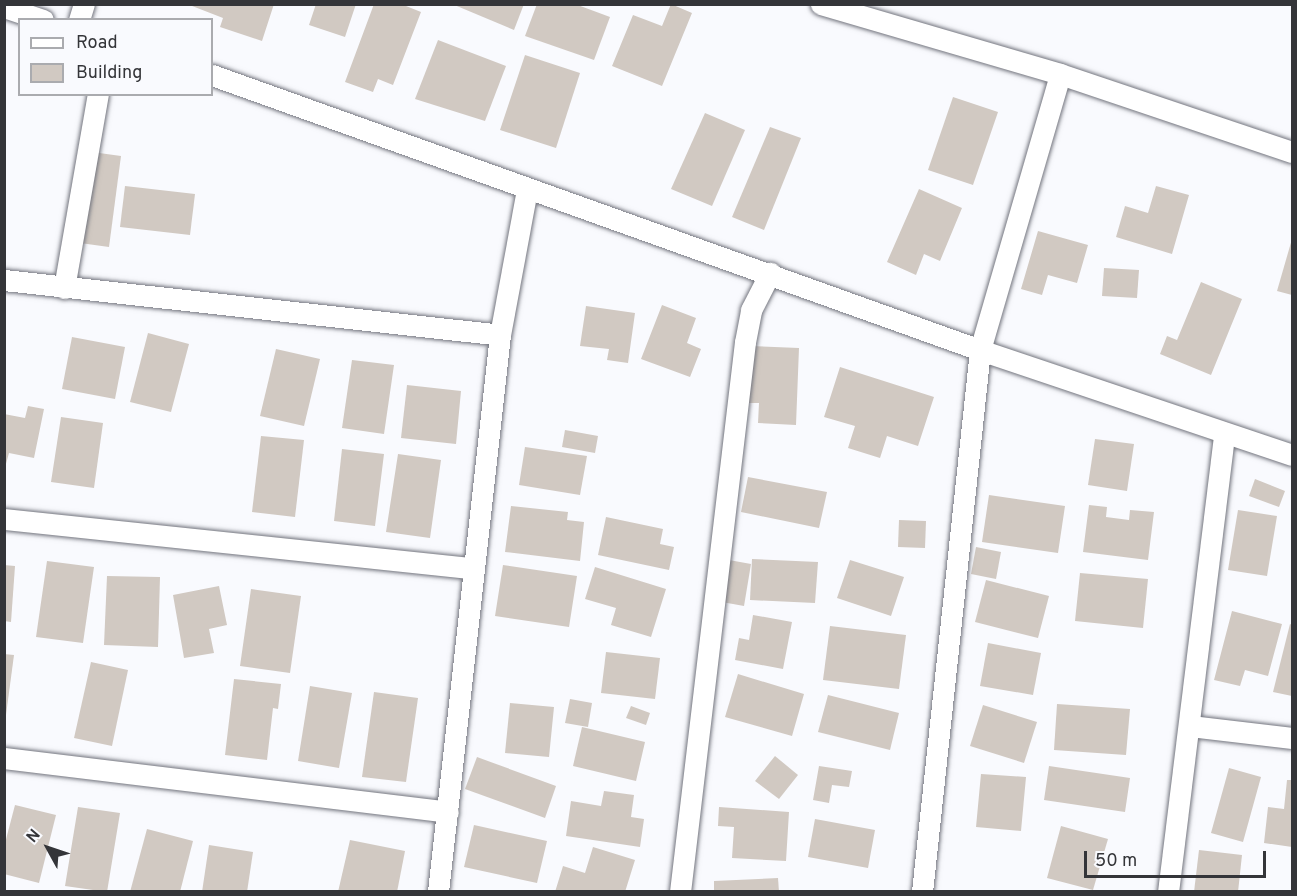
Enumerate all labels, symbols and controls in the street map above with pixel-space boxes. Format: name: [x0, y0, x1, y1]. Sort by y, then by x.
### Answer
legend: [18, 18, 213, 96]
text: Road: [76, 32, 118, 55]
text: Building: [76, 62, 142, 85]
north arrow: [18, 818, 78, 878]
text: N: [23, 826, 46, 847]
scale bar: [1087, 839, 1268, 877]
text: 50 m: [1095, 850, 1137, 873]

